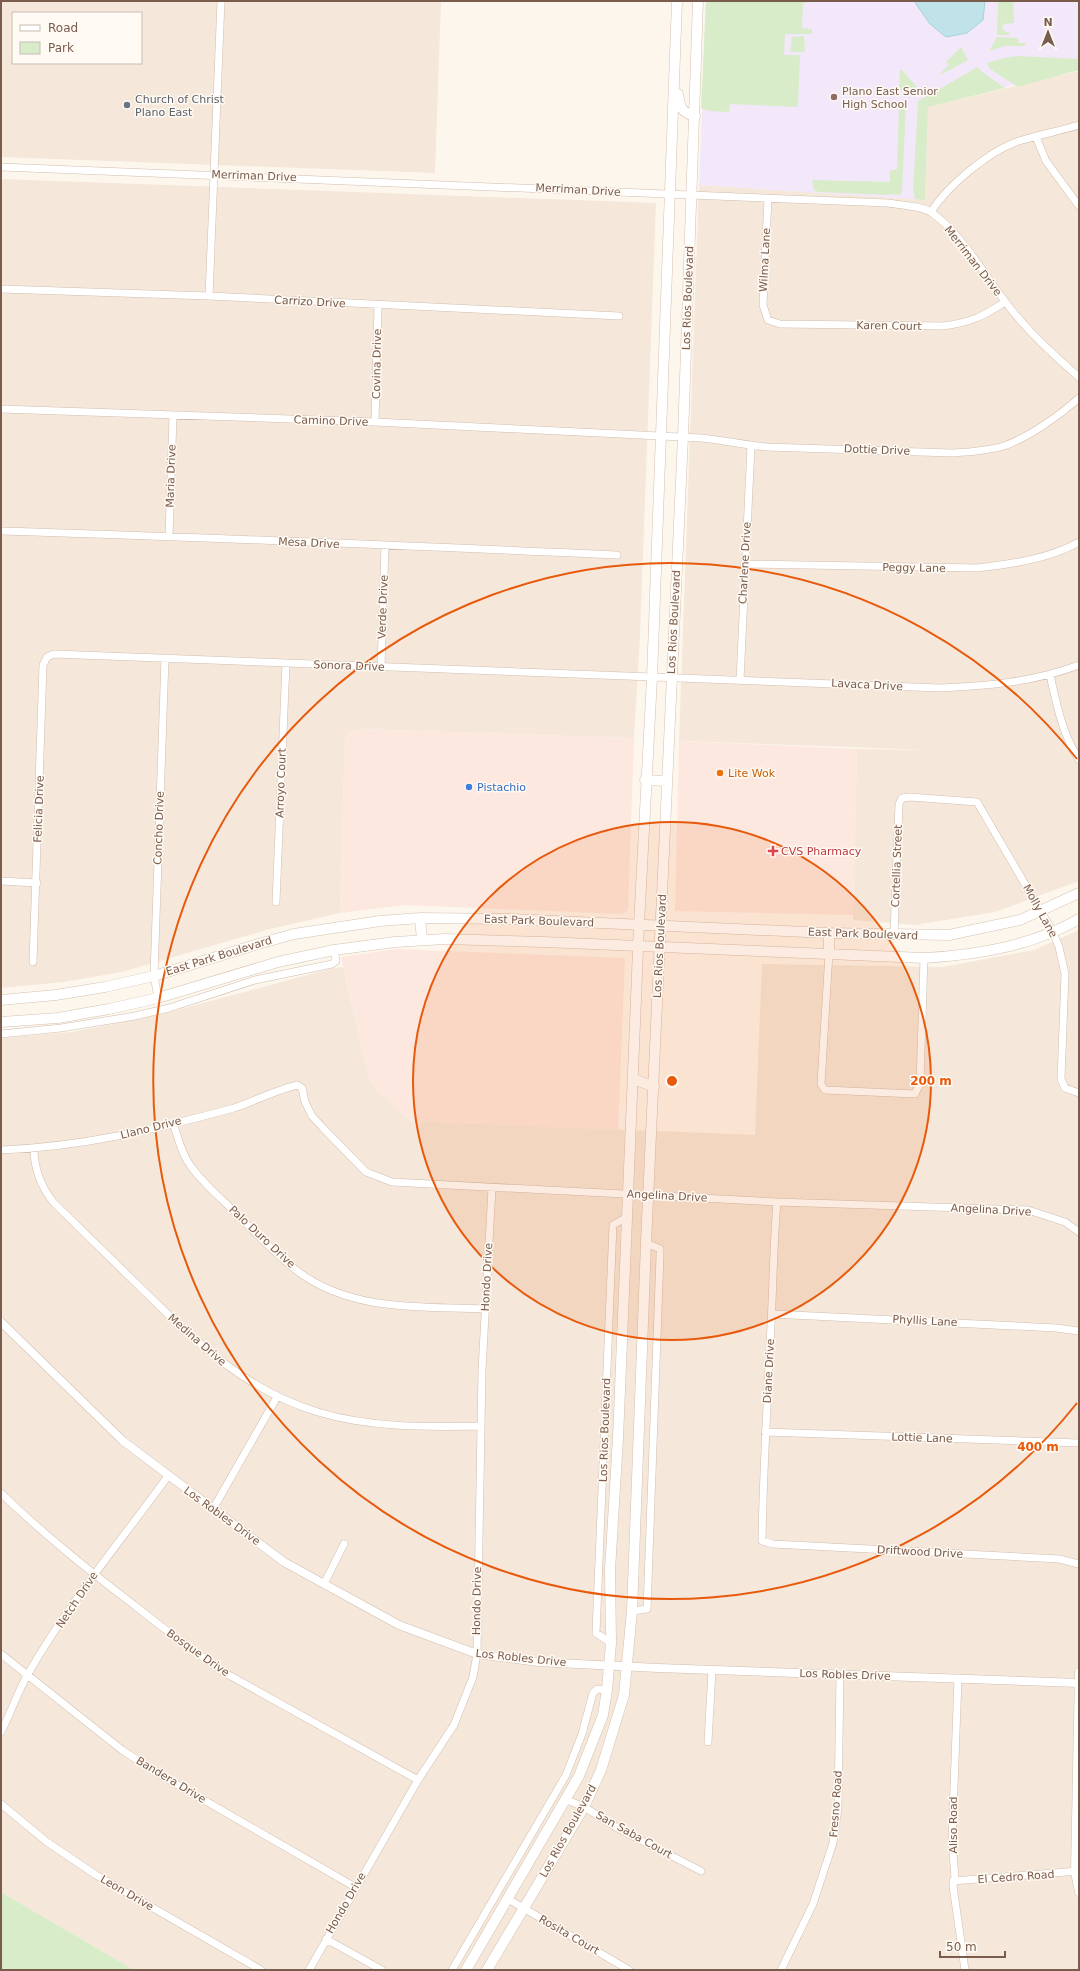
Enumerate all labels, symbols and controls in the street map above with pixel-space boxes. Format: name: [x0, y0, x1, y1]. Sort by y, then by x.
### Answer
legend: [12, 12, 142, 64]
north arrow: [1028, 12, 1068, 52]
text: N: [1043, 16, 1053, 29]
text: Road: [48, 21, 78, 35]
text: Park: [48, 41, 74, 55]
place label: Plano East Senior High School: [842, 85, 938, 111]
marker: Plano East Senior High School: [829, 92, 839, 102]
place label: Church of Christ Plano East: [135, 93, 224, 119]
marker: Church of Christ Plano East: [122, 100, 132, 110]
street label: Merriman Drive: [211, 168, 297, 184]
street label: Merriman Drive: [535, 181, 621, 199]
street label: Merriman Drive: [942, 223, 1005, 299]
street label: Wilma Lane: [757, 227, 773, 292]
street label: Los Rios Boulevard: [680, 246, 696, 350]
street label: Carrizo Drive: [274, 294, 346, 310]
street label: Karen Court: [856, 319, 923, 333]
street label: Covina Drive: [370, 328, 384, 399]
street label: Camino Drive: [293, 413, 369, 429]
street label: Dottie Drive: [844, 442, 911, 458]
street label: Maria Drive: [163, 444, 179, 508]
street label: Charlene Drive: [736, 521, 754, 604]
street label: Mesa Drive: [278, 535, 340, 551]
street label: Peggy Lane: [882, 561, 946, 575]
street label: Los Rios Boulevard: [665, 570, 683, 674]
street label: Verde Drive: [375, 574, 391, 639]
street label: Sonora Drive: [313, 658, 385, 674]
street label: Lavaca Drive: [831, 677, 903, 693]
street label: Arroyo Court: [273, 747, 289, 818]
place label: Lite Wok: [728, 767, 776, 780]
marker: Lite Wok: [715, 768, 725, 778]
street label: Felicia Drive: [31, 775, 47, 843]
place label: Pistachio: [477, 781, 526, 794]
marker: Pistachio: [464, 782, 474, 792]
street label: Concho Drive: [151, 791, 167, 865]
street label: Cortellia Street: [889, 824, 905, 908]
place label: CVS Pharmacy: [781, 845, 862, 858]
marker: CVS Pharmacy: [768, 846, 778, 856]
street label: Molly Lane: [1020, 882, 1060, 940]
street label: Los Rios Boulevard: [651, 894, 669, 998]
street label: East Park Boulevard: [484, 913, 594, 929]
street label: East Park Boulevard: [808, 926, 918, 942]
street label: East Park Boulevard: [164, 934, 274, 978]
centre of rings: [665, 1074, 679, 1088]
text: 200 m: [910, 1074, 952, 1088]
street label: Llano Drive: [119, 1114, 183, 1142]
street label: Angelina Drive: [626, 1187, 708, 1205]
street label: Angelina Drive: [950, 1201, 1032, 1219]
street label: Palo Duro Drive: [226, 1203, 298, 1271]
street label: Hondo Drive: [479, 1242, 495, 1312]
street label: Medina Drive: [165, 1311, 229, 1369]
street label: Phyllis Lane: [892, 1313, 958, 1329]
street label: Diane Drive: [761, 1338, 777, 1404]
street label: Los Rios Boulevard: [597, 1378, 613, 1482]
street label: Lottie Lane: [891, 1430, 953, 1446]
text: 400 m: [1017, 1440, 1059, 1454]
street label: Los Robles Drive: [181, 1484, 263, 1548]
street label: Driftwood Drive: [877, 1543, 964, 1561]
street label: Hondo Drive: [470, 1566, 484, 1635]
street label: Netch Drive: [53, 1569, 101, 1631]
street label: Bosque Drive: [164, 1627, 232, 1680]
street label: Los Robles Drive: [475, 1647, 567, 1669]
street label: Los Robles Drive: [799, 1667, 891, 1683]
street label: Bandera Drive: [134, 1754, 208, 1806]
street label: Fresno Road: [827, 1770, 845, 1838]
street label: Los Rios Boulevard: [537, 1782, 599, 1880]
street label: Aliso Road: [947, 1796, 960, 1854]
street label: San Saba Court: [594, 1809, 675, 1862]
street label: El Cedro Road: [977, 1868, 1055, 1886]
street label: Hondo Drive: [323, 1870, 369, 1936]
street label: Leon Drive: [98, 1873, 156, 1914]
street label: Rosita Court: [537, 1913, 602, 1958]
scale bar: [940, 1933, 1005, 1959]
text: 50 m: [946, 1940, 977, 1954]

